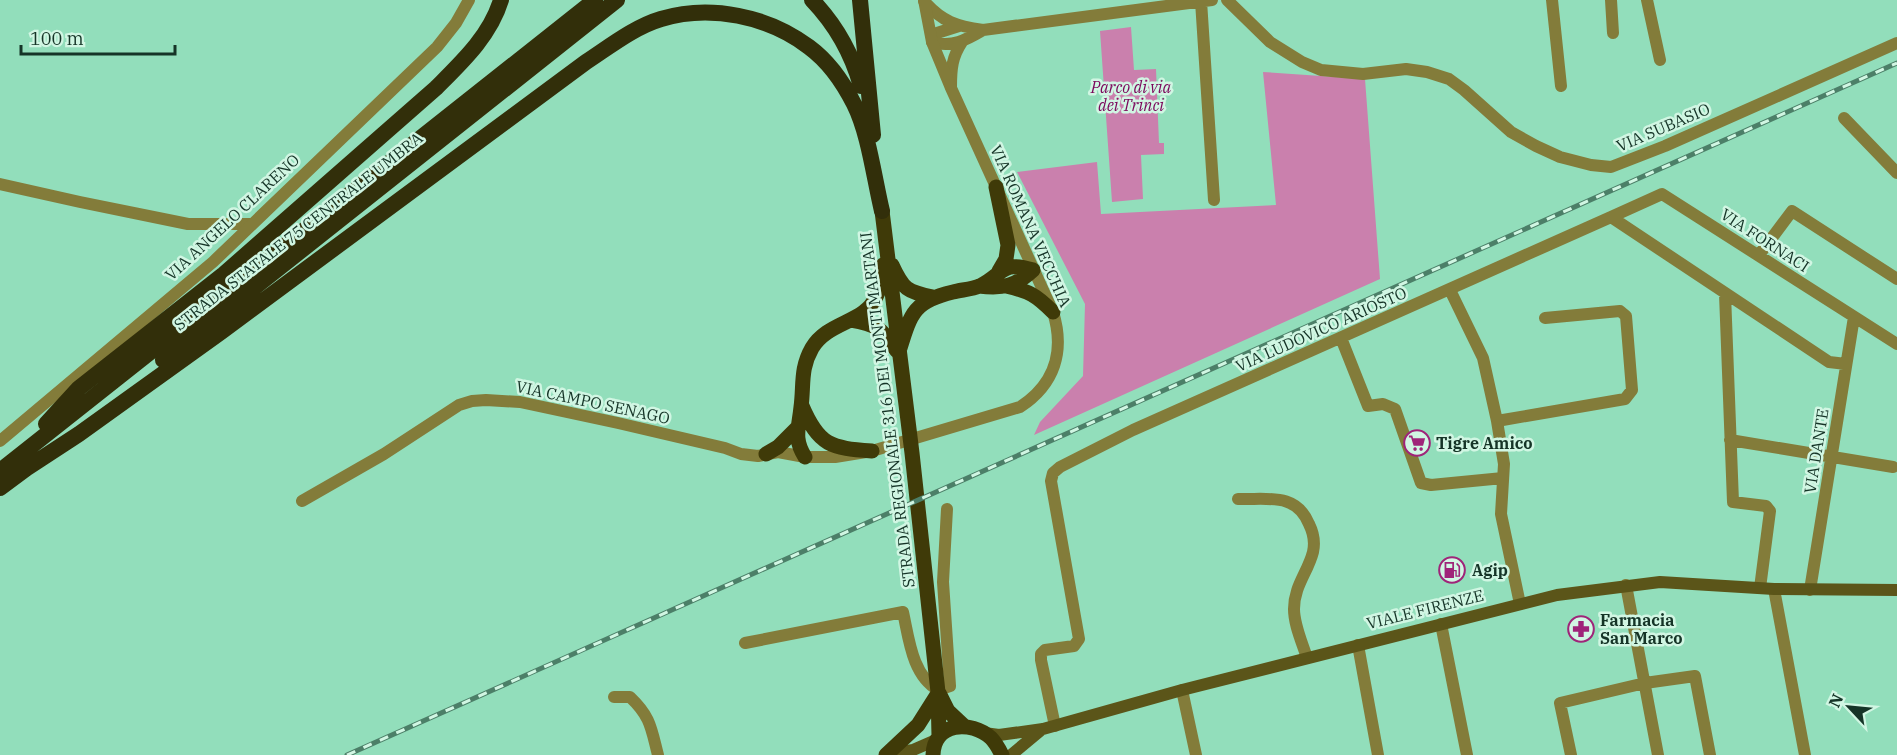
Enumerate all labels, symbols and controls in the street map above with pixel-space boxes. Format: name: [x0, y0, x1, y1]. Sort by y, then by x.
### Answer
scale bar: [21, 18, 176, 56]
text: 100 m: [30, 27, 84, 50]
park label: Parco di via dei Trinci: [1090, 77, 1172, 115]
street label: VIA SUBASIO: [1613, 98, 1713, 156]
street label: STRADA STATALE 75 CENTRALE UMBRA: [170, 128, 426, 334]
street label: VIA ROMANA VECCHIA: [986, 142, 1076, 310]
street label: VIA ANGELO CLARENO: [161, 150, 303, 284]
street label: VIA FORNACI: [1717, 204, 1813, 276]
street label: STRADA REGIONALE 316 DEI MONTI MARTANI: [855, 231, 919, 589]
street label: VIA LUDOVICO ARIOSTO: [1232, 282, 1410, 376]
street label: VIA CAMPO SENAGO: [514, 376, 672, 428]
street label: VIA DANTE: [1799, 407, 1833, 495]
supermarket icon: Tigre Amico: [1402, 428, 1432, 458]
place label: Tigre Amico: [1436, 433, 1533, 453]
fuel station icon: Agip: [1437, 555, 1467, 585]
place label: Agip: [1472, 560, 1508, 580]
street label: VIALE FIRENZE: [1364, 585, 1486, 633]
place label: Farmacia San Marco: [1600, 610, 1683, 648]
pharmacy icon: Farmacia San Marco: [1566, 614, 1596, 644]
north arrow: [1819, 677, 1879, 737]
text: N: [1824, 690, 1847, 710]

